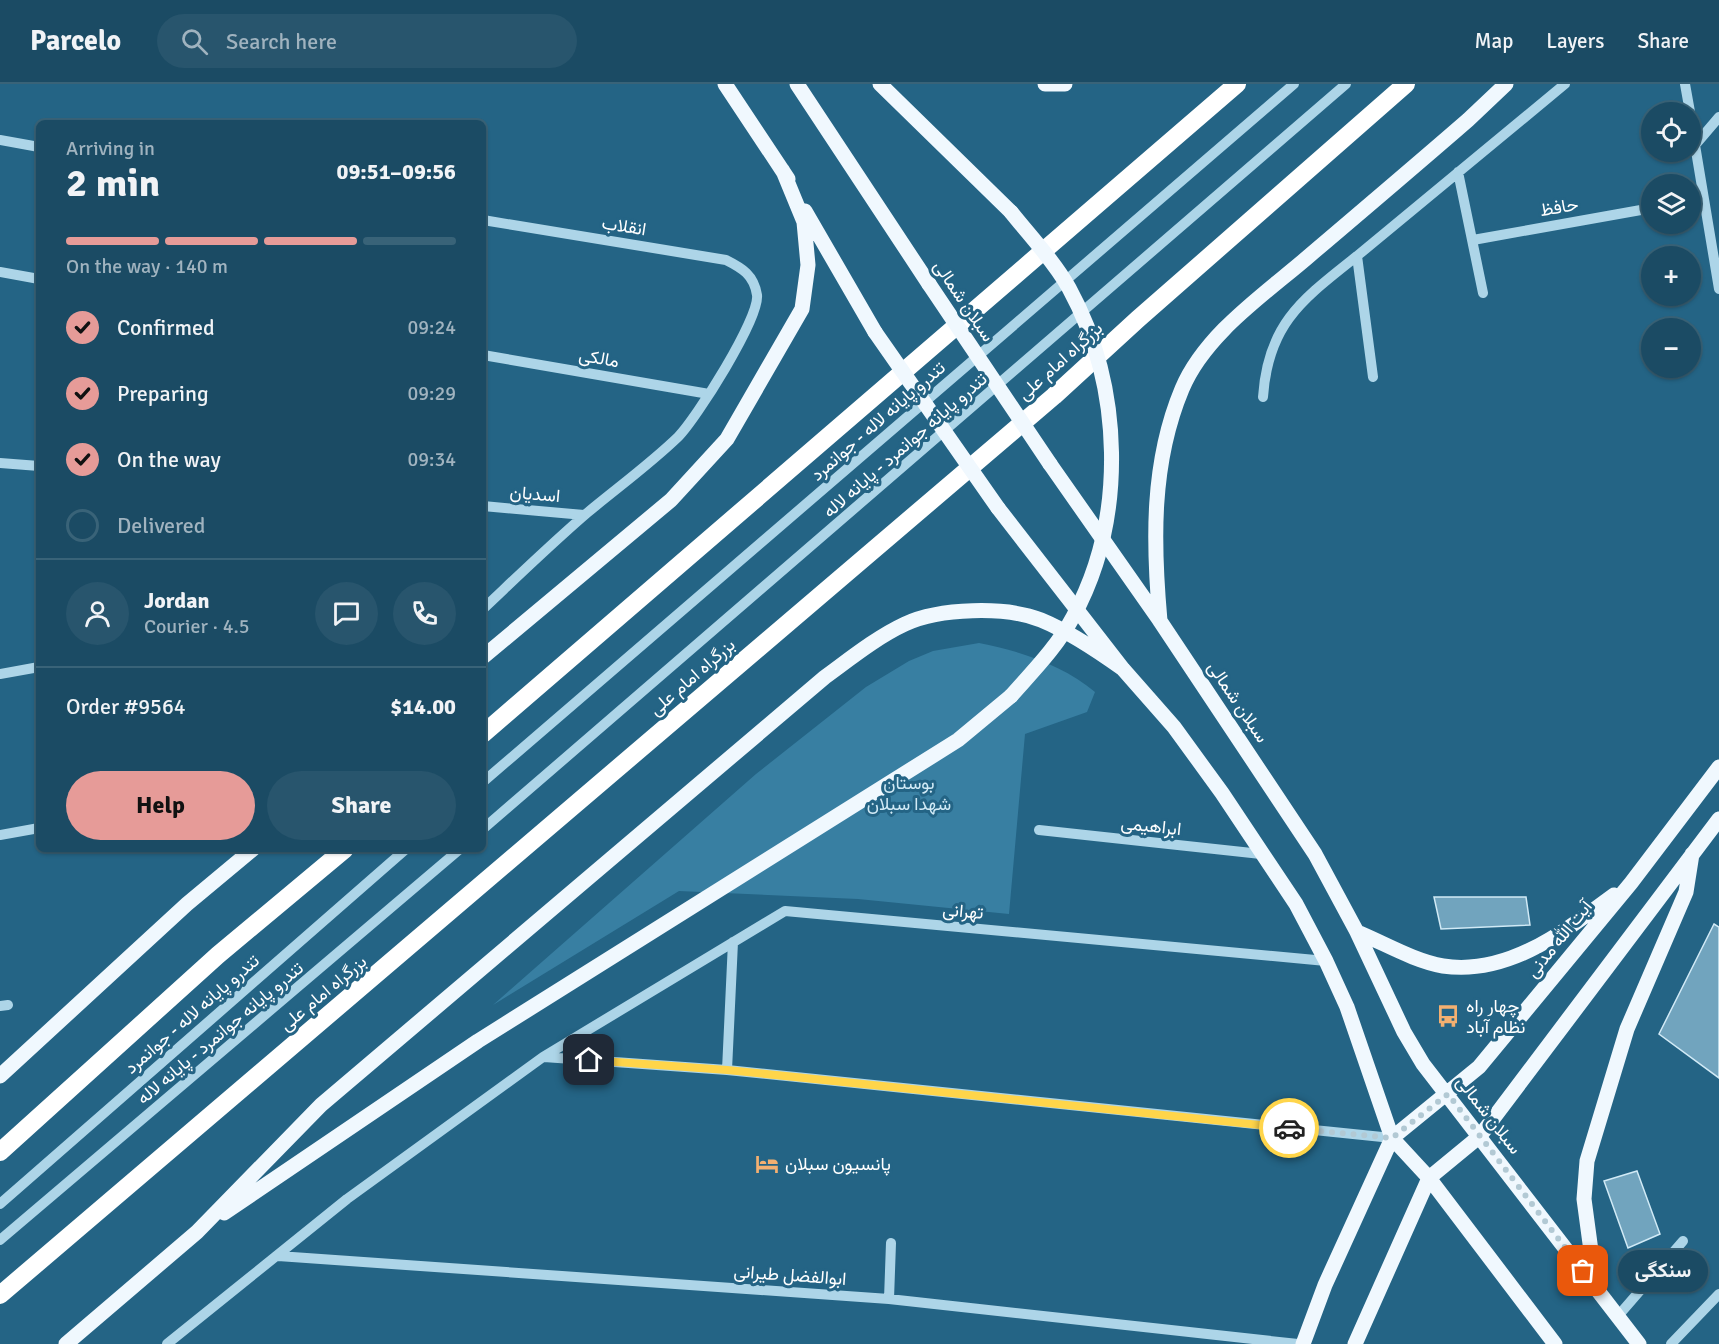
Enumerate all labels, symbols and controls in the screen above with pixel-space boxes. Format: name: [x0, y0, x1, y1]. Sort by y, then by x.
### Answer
search box: [157, 14, 577, 68]
text: Parcelo: [30, 24, 121, 58]
icon: search: [178, 25, 211, 58]
text: Search here: [226, 28, 337, 55]
text: Map: [1475, 28, 1513, 54]
text: Layers: [1546, 28, 1604, 54]
text: Share: [1637, 28, 1689, 54]
map controls: [1641, 102, 1701, 378]
button: locate: [1641, 102, 1701, 162]
text: Arriving in: [66, 136, 155, 161]
text: 09:51–09:56: [337, 158, 456, 185]
text: 2 min: [66, 159, 160, 207]
button: layers: [1641, 174, 1701, 234]
street label: حافظ: [1538, 193, 1580, 221]
street label: انقلاب: [600, 212, 648, 240]
button: +: [1641, 246, 1701, 306]
text: On the way · 140 m: [66, 254, 228, 279]
street label: سبلان شمالی: [929, 256, 999, 346]
icon: check: [66, 311, 99, 344]
text: Confirmed: [117, 314, 215, 341]
text: 09:24: [407, 315, 456, 340]
street label: بزرگراه امام علی: [1013, 317, 1108, 406]
button: −: [1641, 318, 1701, 378]
street label: مالکی: [577, 344, 621, 372]
street label: تندرو پایانه لاله - جوانمرد: [806, 356, 951, 486]
street label: تندرو پایانه جوانمرد - پایانه لاله: [818, 368, 992, 523]
icon: check: [66, 377, 99, 410]
text: Preparing: [117, 380, 209, 407]
text: 09:29: [407, 381, 456, 406]
icon: check: [66, 443, 99, 476]
text: On the way: [117, 446, 221, 473]
text: 09:34: [407, 447, 456, 472]
street label: اسدیان: [509, 481, 561, 507]
text: Delivered: [117, 512, 205, 539]
button: person: [66, 582, 129, 645]
button: chat: [315, 582, 378, 645]
button: phone: [393, 582, 456, 645]
text: Jordan: [144, 587, 210, 614]
text: Courier · 4.5: [144, 614, 250, 639]
street label: بزرگراه امام علی: [645, 634, 740, 721]
street label: سبلان شمالی: [1203, 657, 1273, 747]
text: Order #9564: [66, 693, 186, 720]
text: $14.00: [390, 693, 456, 720]
button: Help: [66, 771, 255, 840]
button: Share: [267, 771, 456, 840]
park label: بوستان شهدا سبلان: [867, 772, 951, 815]
street label: ابراهیمی: [1120, 812, 1182, 840]
street label: آیت الله مدنی: [1521, 894, 1598, 982]
street label: تهرانی: [942, 898, 984, 924]
street label: تندرو پایانه لاله - جوانمرد: [120, 949, 265, 1079]
street label: بزرگراه امام علی: [275, 950, 372, 1036]
street label: تندرو پایانه جوانمرد - پایانه لاله: [132, 957, 308, 1110]
place label: چهار راه نظام آباد: [1466, 995, 1525, 1039]
bus stop icon: چهار راه نظام آباد: [1435, 1003, 1461, 1029]
pin: [563, 1034, 614, 1085]
icon: home: [572, 1043, 605, 1076]
street label: سبلان شمالی: [1452, 1071, 1526, 1159]
courier: [1259, 1098, 1319, 1158]
icon: car: [1273, 1112, 1306, 1145]
hotel icon: پانسیون سبلان: [754, 1151, 780, 1177]
place label: پانسیون سبلان: [785, 1153, 891, 1176]
pin: [1557, 1245, 1608, 1296]
callout: سنکگی: [1619, 1250, 1709, 1292]
icon: bag: [1566, 1254, 1599, 1287]
text: سنکگی: [1635, 1258, 1691, 1283]
street label: ابوالفضل طیرانی: [733, 1260, 847, 1290]

